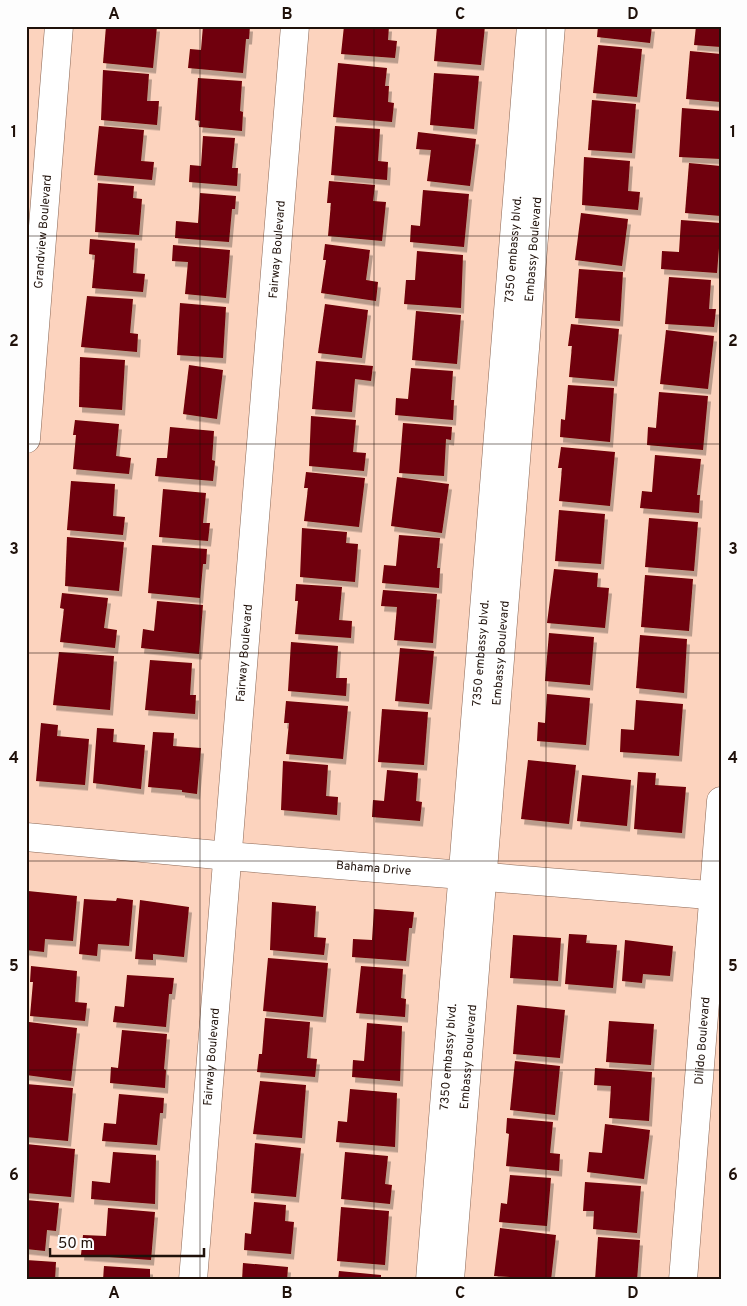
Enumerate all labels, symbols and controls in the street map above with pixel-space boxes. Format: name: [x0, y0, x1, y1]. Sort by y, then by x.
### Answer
text: A: [108, 5, 120, 25]
text: B: [281, 5, 293, 25]
text: C: [455, 5, 465, 25]
text: D: [627, 5, 639, 25]
text: 1: [11, 123, 17, 143]
text: 1: [730, 123, 736, 143]
street label: Grandview Boulevard: [31, 174, 56, 289]
street label: 7350 embassy blvd.: [502, 195, 526, 303]
street label: Embassy Boulevard: [522, 196, 546, 302]
street label: Fairway Boulevard: [266, 200, 290, 299]
text: 2: [9, 332, 19, 352]
text: 2: [728, 332, 738, 352]
text: 3: [9, 540, 19, 560]
text: 3: [728, 540, 738, 560]
street label: 7350 embassy blvd.: [469, 599, 494, 707]
street label: Embassy Boulevard: [489, 600, 514, 706]
street label: Fairway Boulevard: [233, 604, 257, 703]
text: 4: [9, 749, 19, 769]
text: 4: [728, 749, 738, 769]
street label: Bahama Drive: [335, 858, 412, 880]
text: 5: [9, 957, 19, 977]
text: 5: [728, 957, 738, 977]
street label: Dilido Boulevard: [692, 996, 714, 1085]
street label: 7350 embassy blvd.: [437, 1003, 461, 1111]
street label: Embassy Boulevard: [457, 1004, 481, 1110]
street label: Fairway Boulevard: [200, 1007, 224, 1106]
text: 6: [9, 1166, 19, 1186]
text: 6: [728, 1166, 738, 1186]
scale bar: [50, 1226, 204, 1258]
text: 50 m: [58, 1235, 93, 1254]
text: A: [108, 1284, 120, 1304]
text: B: [281, 1284, 293, 1304]
text: C: [455, 1284, 465, 1304]
text: D: [627, 1284, 639, 1304]

